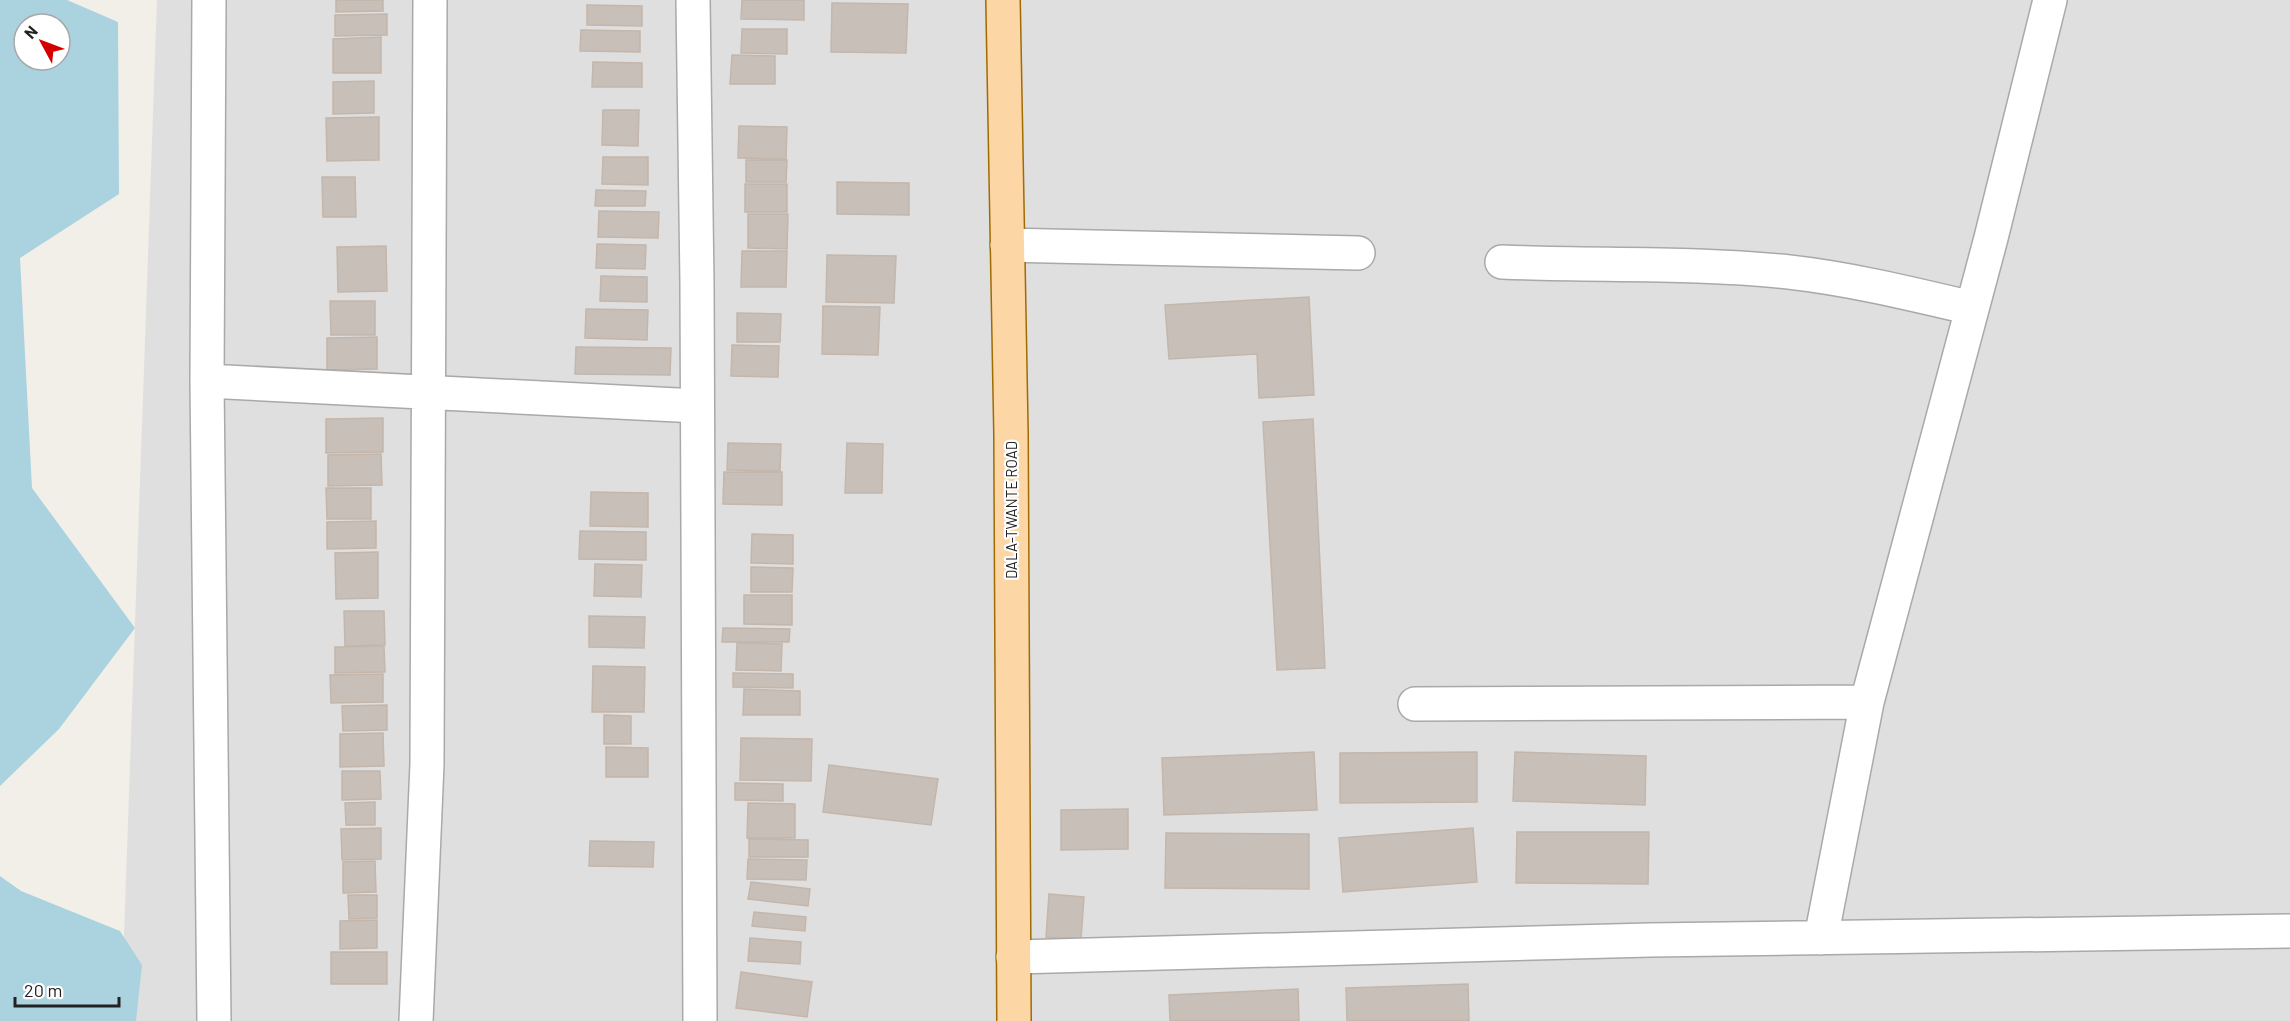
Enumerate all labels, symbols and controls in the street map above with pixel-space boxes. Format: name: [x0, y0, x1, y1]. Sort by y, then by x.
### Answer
north arrow: [12, 12, 72, 72]
text: N: [20, 22, 41, 42]
street label: DALA-TWANTE ROAD: [1002, 441, 1020, 579]
scale bar: [15, 970, 118, 1008]
text: 20 m: [24, 979, 62, 1001]

